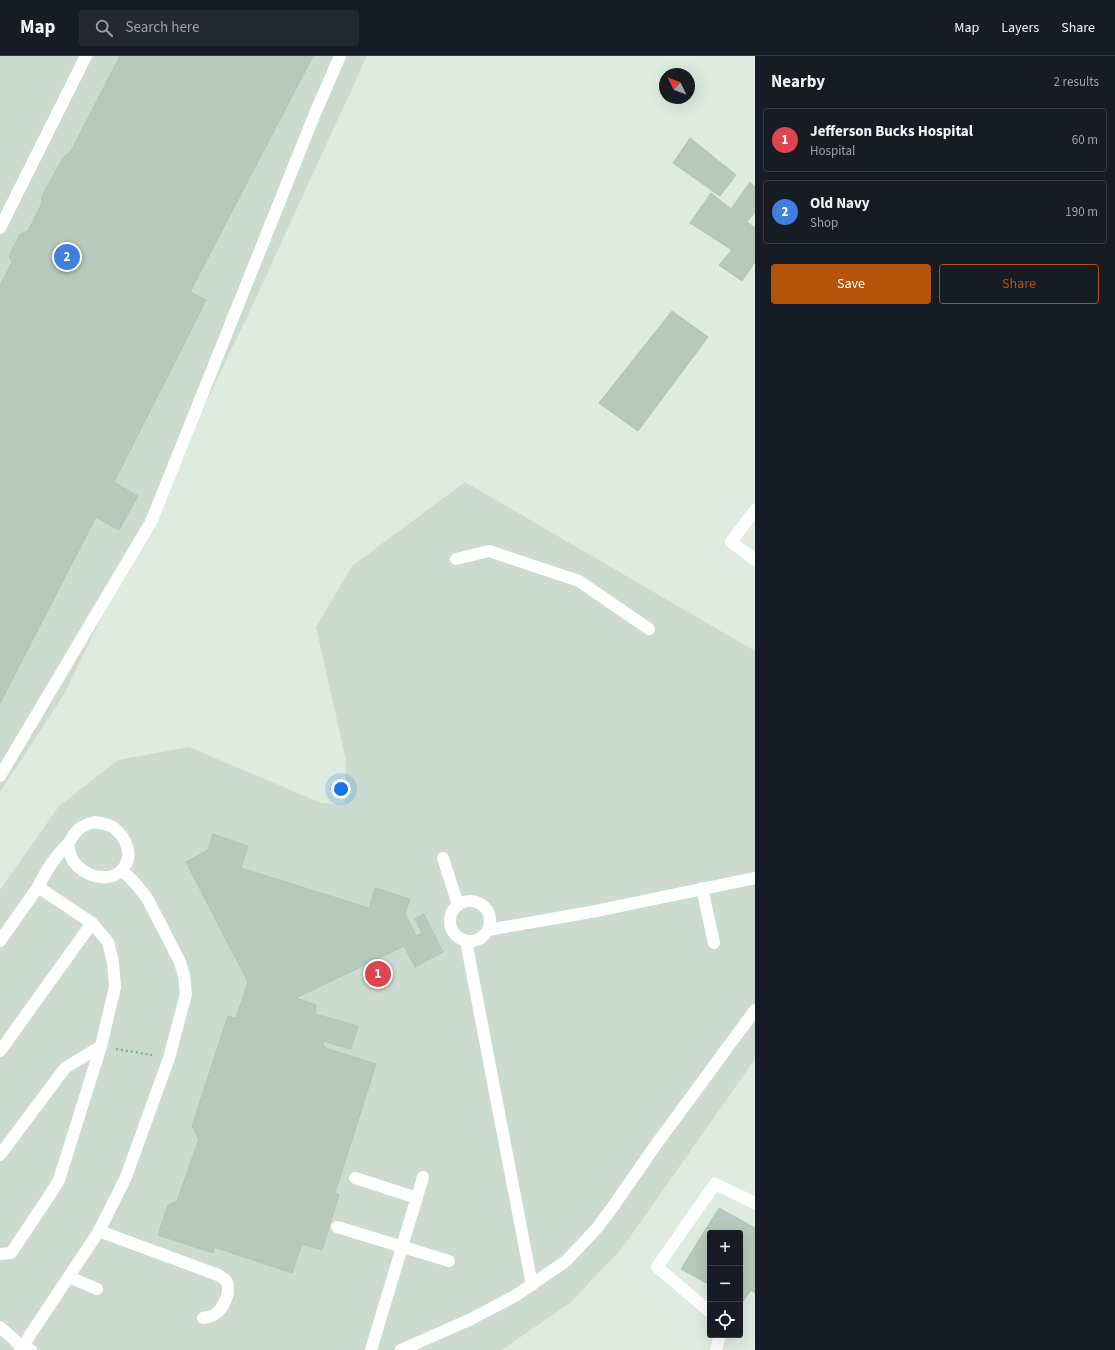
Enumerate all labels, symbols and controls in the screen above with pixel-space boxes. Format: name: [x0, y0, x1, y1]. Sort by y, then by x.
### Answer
search box: [79, 10, 359, 46]
text: Map: [20, 14, 55, 41]
icon: search: [93, 17, 115, 39]
text: Search here: [125, 17, 199, 38]
text: Map: [954, 18, 979, 38]
text: Layers: [1001, 18, 1039, 38]
text: Share: [1061, 18, 1095, 38]
north arrow: [659, 68, 695, 104]
text: Nearby: [771, 70, 825, 94]
text: 2 results: [1054, 73, 1099, 91]
text: Jefferson Bucks Hospital: [810, 121, 973, 142]
text: 1: [782, 131, 788, 149]
text: 60 m: [1072, 131, 1098, 149]
text: Hospital: [810, 142, 855, 160]
text: Old Navy: [810, 193, 870, 214]
text: 2: [782, 203, 788, 221]
text: 190 m: [1065, 203, 1098, 221]
text: Shop: [810, 214, 838, 232]
pin: 2: [54, 242, 80, 272]
button: Save: [771, 264, 931, 304]
button: Share: [939, 264, 1099, 304]
your location: [331, 779, 351, 799]
pin: 1: [365, 959, 391, 989]
map controls: [707, 1230, 743, 1338]
button: +: [707, 1230, 743, 1266]
button: −: [707, 1266, 743, 1302]
button: locate: [707, 1302, 743, 1338]

